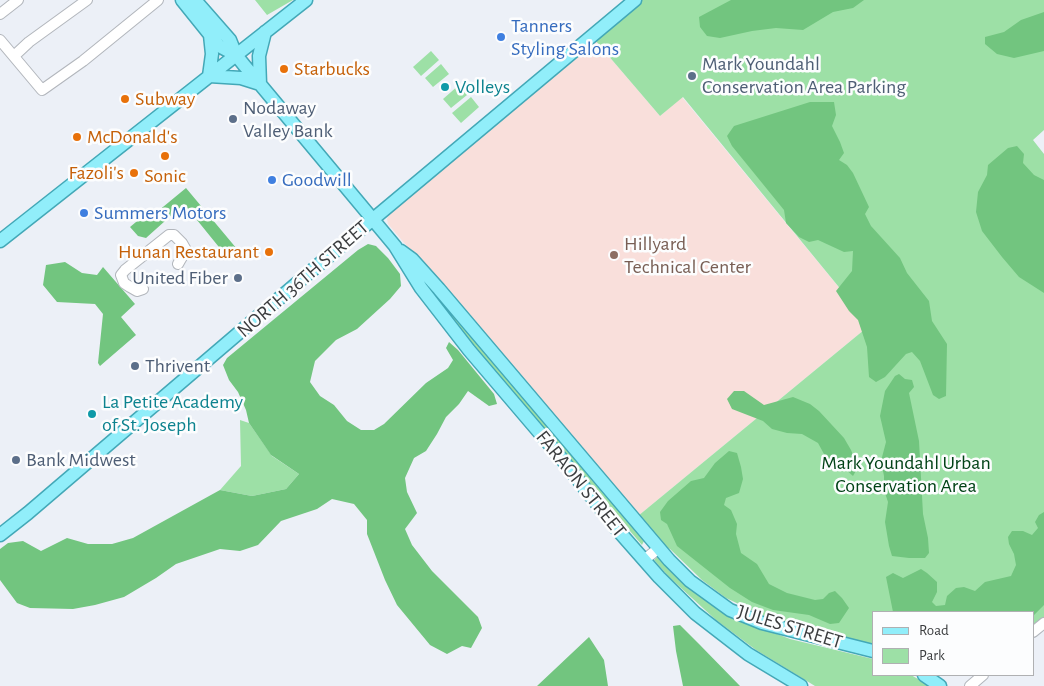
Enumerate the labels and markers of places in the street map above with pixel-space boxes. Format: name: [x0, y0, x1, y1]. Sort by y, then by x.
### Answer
place label: Tanners Styling Salons: [511, 14, 619, 61]
marker: Tanners Styling Salons: [495, 31, 507, 43]
place label: Mark Youndahl Conservation Area Parking: [702, 52, 906, 99]
place label: Starbucks: [294, 57, 370, 81]
marker: Starbucks: [278, 63, 290, 75]
marker: Mark Youndahl Conservation Area Parking: [686, 70, 698, 82]
place label: Volleys: [455, 75, 510, 99]
marker: Volleys: [439, 81, 451, 93]
place label: Subway: [135, 87, 195, 111]
marker: Subway: [119, 93, 131, 105]
place label: Nodaway Valley Bank: [243, 96, 333, 143]
marker: Nodaway Valley Bank: [227, 113, 239, 125]
place label: McDonald's: [87, 125, 178, 149]
marker: McDonald's: [71, 131, 83, 143]
marker: Sonic: [159, 150, 171, 162]
place label: Fazoli's: [68, 161, 124, 185]
place label: Sonic: [144, 164, 186, 188]
marker: Fazoli's: [128, 167, 140, 179]
place label: Goodwill: [282, 168, 352, 192]
marker: Goodwill: [266, 174, 278, 186]
place label: Summers Motors: [94, 201, 226, 225]
marker: Summers Motors: [78, 207, 90, 219]
place label: Hillyard Technical Center: [624, 232, 751, 279]
place label: Hunan Restaurant: [118, 240, 259, 264]
marker: Hunan Restaurant: [263, 246, 275, 258]
marker: Hillyard Technical Center: [608, 249, 620, 261]
place label: United Fiber: [132, 266, 228, 290]
marker: United Fiber: [232, 272, 244, 284]
place label: Thrivent: [145, 354, 210, 378]
marker: Thrivent: [129, 360, 141, 372]
place label: La Petite Academy of St. Joseph: [102, 390, 243, 437]
marker: La Petite Academy of St. Joseph: [86, 408, 98, 420]
place label: Bank Midwest: [26, 448, 136, 472]
marker: Bank Midwest: [10, 454, 22, 466]

